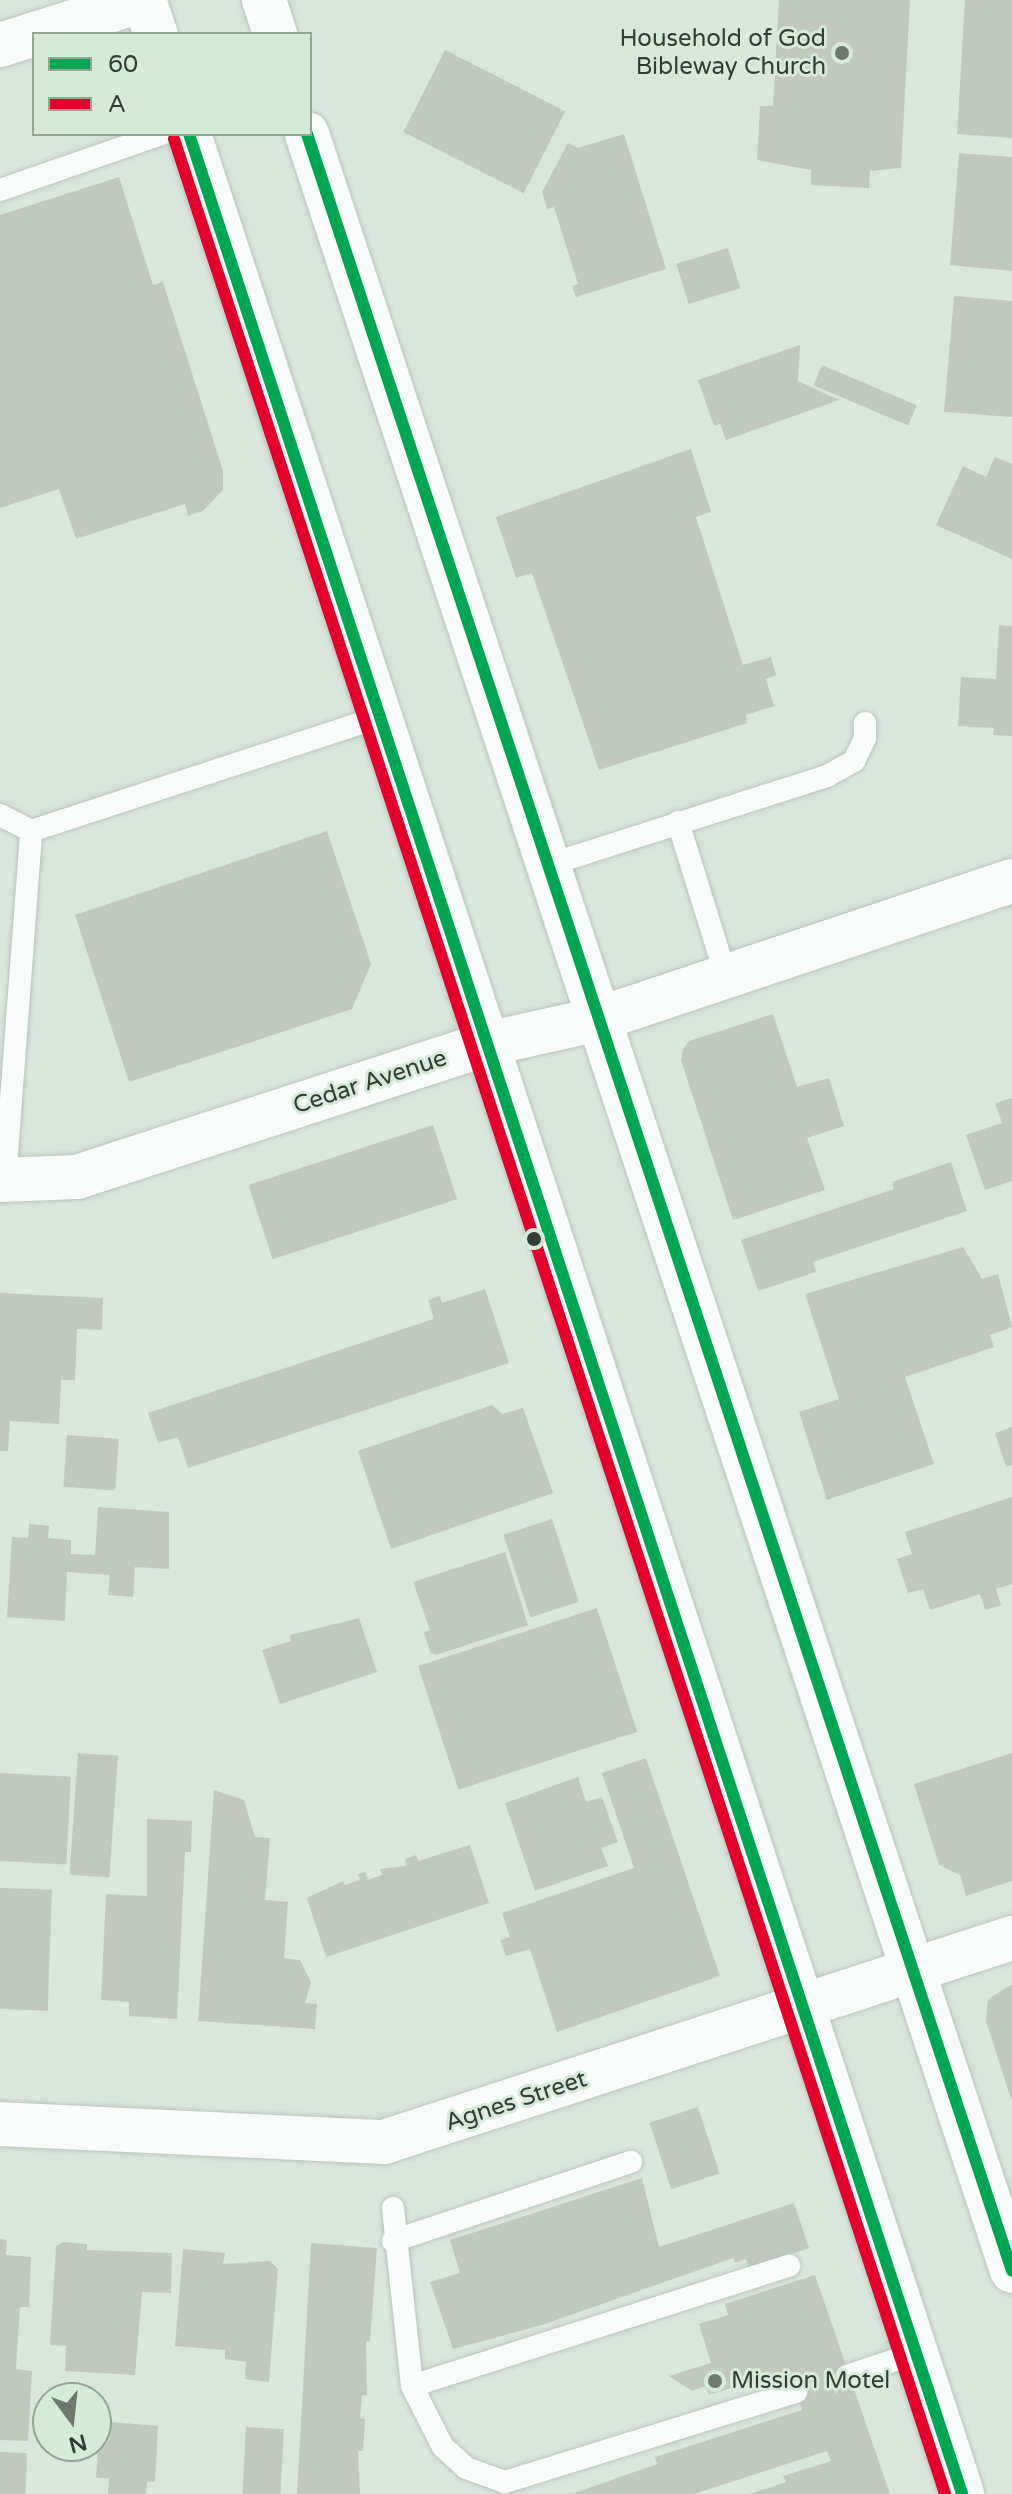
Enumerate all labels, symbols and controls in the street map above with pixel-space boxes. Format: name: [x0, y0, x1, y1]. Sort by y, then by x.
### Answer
place label: Household of God Bibleway Church: [620, 25, 826, 81]
legend: [32, 32, 312, 136]
marker: Household of God Bibleway Church: [833, 44, 851, 62]
text: 60: [108, 50, 138, 79]
text: A: [108, 90, 126, 119]
street label: Cedar Avenue: [290, 1044, 450, 1120]
unlabelled marker: [526, 1231, 542, 1247]
street label: Agnes Street: [441, 2065, 591, 2137]
place label: Mission Motel: [731, 2367, 890, 2395]
marker: Mission Motel: [706, 2372, 724, 2390]
north arrow: [32, 2382, 112, 2462]
text: N: [66, 2428, 90, 2458]

